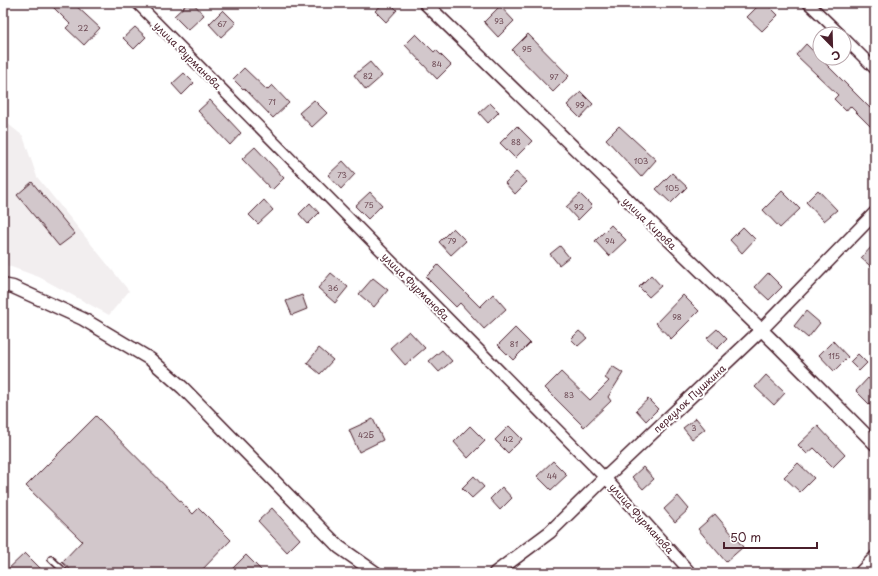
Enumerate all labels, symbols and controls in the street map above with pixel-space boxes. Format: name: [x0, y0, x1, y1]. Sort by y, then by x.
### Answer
house number: 93: [494, 15, 504, 27]
street label: улица Фурманова: [150, 18, 226, 93]
house number: 67: [217, 18, 227, 30]
house number: 22: [78, 22, 88, 34]
north arrow: [812, 26, 852, 66]
house number: 95: [522, 43, 532, 55]
text: С: [829, 46, 843, 65]
house number: 84: [432, 58, 442, 70]
house number: 82: [363, 70, 373, 82]
house number: 97: [549, 71, 559, 83]
house number: 71: [268, 96, 276, 108]
house number: 99: [575, 99, 585, 111]
house number: 88: [511, 136, 521, 148]
house number: 103: [634, 155, 648, 167]
house number: 73: [337, 169, 347, 181]
house number: 105: [665, 182, 679, 194]
street label: улица Кирова: [620, 193, 681, 253]
house number: 75: [364, 199, 374, 211]
house number: 92: [574, 201, 584, 213]
house number: 79: [447, 235, 457, 247]
house number: 94: [605, 235, 615, 247]
street label: улица Фурманова: [378, 249, 454, 324]
house number: 36: [328, 282, 339, 294]
house number: 98: [672, 311, 682, 323]
house number: 81: [510, 338, 519, 350]
house number: 115: [828, 350, 840, 362]
street label: переулок Пушкина: [649, 360, 730, 436]
house number: 83: [564, 389, 574, 401]
house number: 3: [691, 422, 697, 434]
house number: 42Б: [358, 429, 374, 441]
house number: 42: [503, 433, 514, 445]
house number: 44: [547, 470, 557, 482]
street label: улица Фурманова: [606, 479, 678, 558]
scale bar: [724, 524, 817, 550]
text: 50 m: [730, 528, 761, 546]

